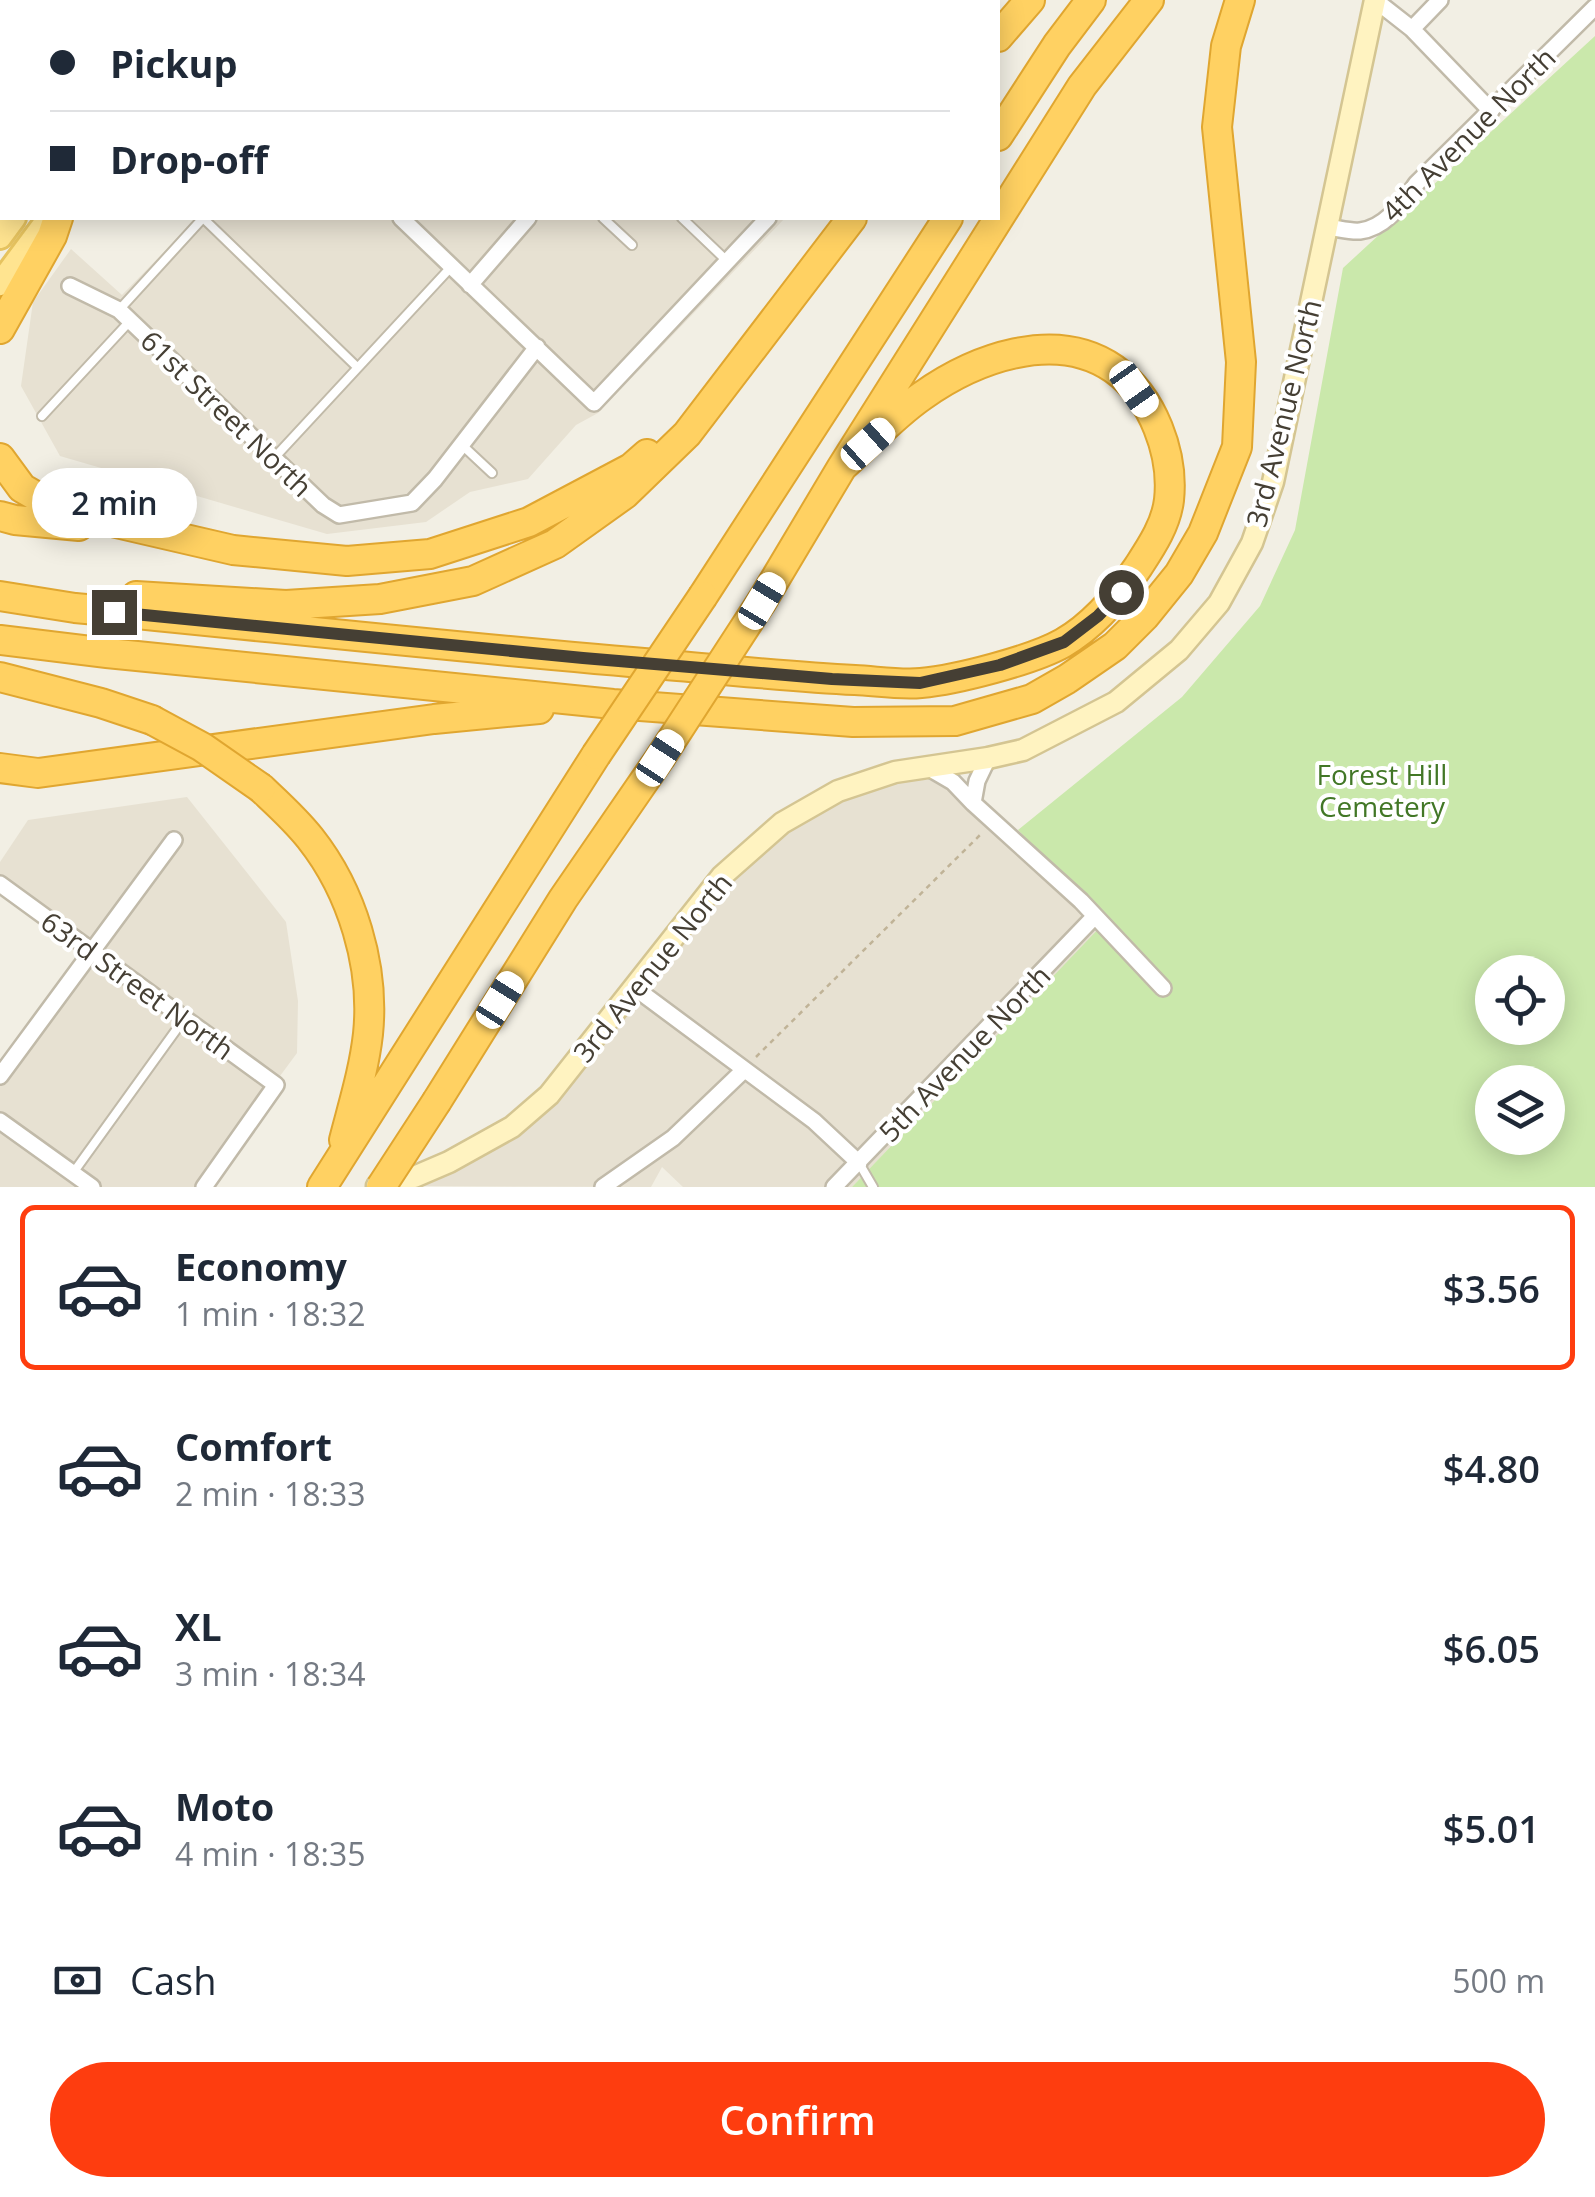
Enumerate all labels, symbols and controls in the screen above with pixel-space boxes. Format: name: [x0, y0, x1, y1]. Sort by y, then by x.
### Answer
text: Pickup: [110, 37, 238, 89]
street label: 4th Avenue North: [1373, 39, 1563, 229]
text: Drop-off: [110, 133, 268, 185]
street label: 3rd Avenue North: [1236, 295, 1330, 531]
street label: 61st Street North: [133, 321, 321, 505]
car: [1105, 356, 1163, 422]
car: [836, 413, 900, 475]
callout: 2 min: [32, 467, 196, 537]
text: 2 min: [71, 481, 158, 524]
car: [734, 568, 790, 634]
route start: [1099, 570, 1144, 615]
route end: [92, 590, 137, 635]
car: [631, 725, 689, 791]
park label: Forest Hill Cemetery: [1317, 755, 1447, 825]
street label: 3rd Avenue North: [564, 864, 740, 1070]
street label: 63rd Street North: [34, 902, 242, 1068]
map controls: [1475, 955, 1565, 1155]
button: locate: [1475, 955, 1565, 1045]
street label: 5th Avenue North: [870, 956, 1058, 1150]
car: [471, 967, 529, 1033]
button: layers: [1475, 1065, 1565, 1155]
text: Economy: [175, 1240, 347, 1292]
icon: car: [55, 1243, 145, 1333]
text: $3.56: [1443, 1262, 1540, 1314]
text: 1 min · 18:32: [175, 1292, 366, 1335]
text: Comfort: [175, 1420, 332, 1472]
icon: car: [55, 1423, 145, 1513]
text: $4.80: [1443, 1442, 1540, 1494]
text: 2 min · 18:33: [175, 1472, 366, 1515]
text: XL: [175, 1600, 222, 1652]
icon: car: [55, 1603, 145, 1693]
text: $6.05: [1443, 1622, 1540, 1674]
text: 3 min · 18:34: [175, 1652, 366, 1695]
text: Moto: [175, 1780, 274, 1832]
icon: car: [55, 1783, 145, 1873]
text: $5.01: [1443, 1802, 1540, 1854]
text: 4 min · 18:35: [175, 1832, 366, 1875]
icon: cash: [50, 1953, 105, 2008]
text: Cash: [130, 1954, 216, 2006]
text: 500 m: [1452, 1959, 1545, 2002]
button: Confirm: [50, 2062, 1545, 2177]

